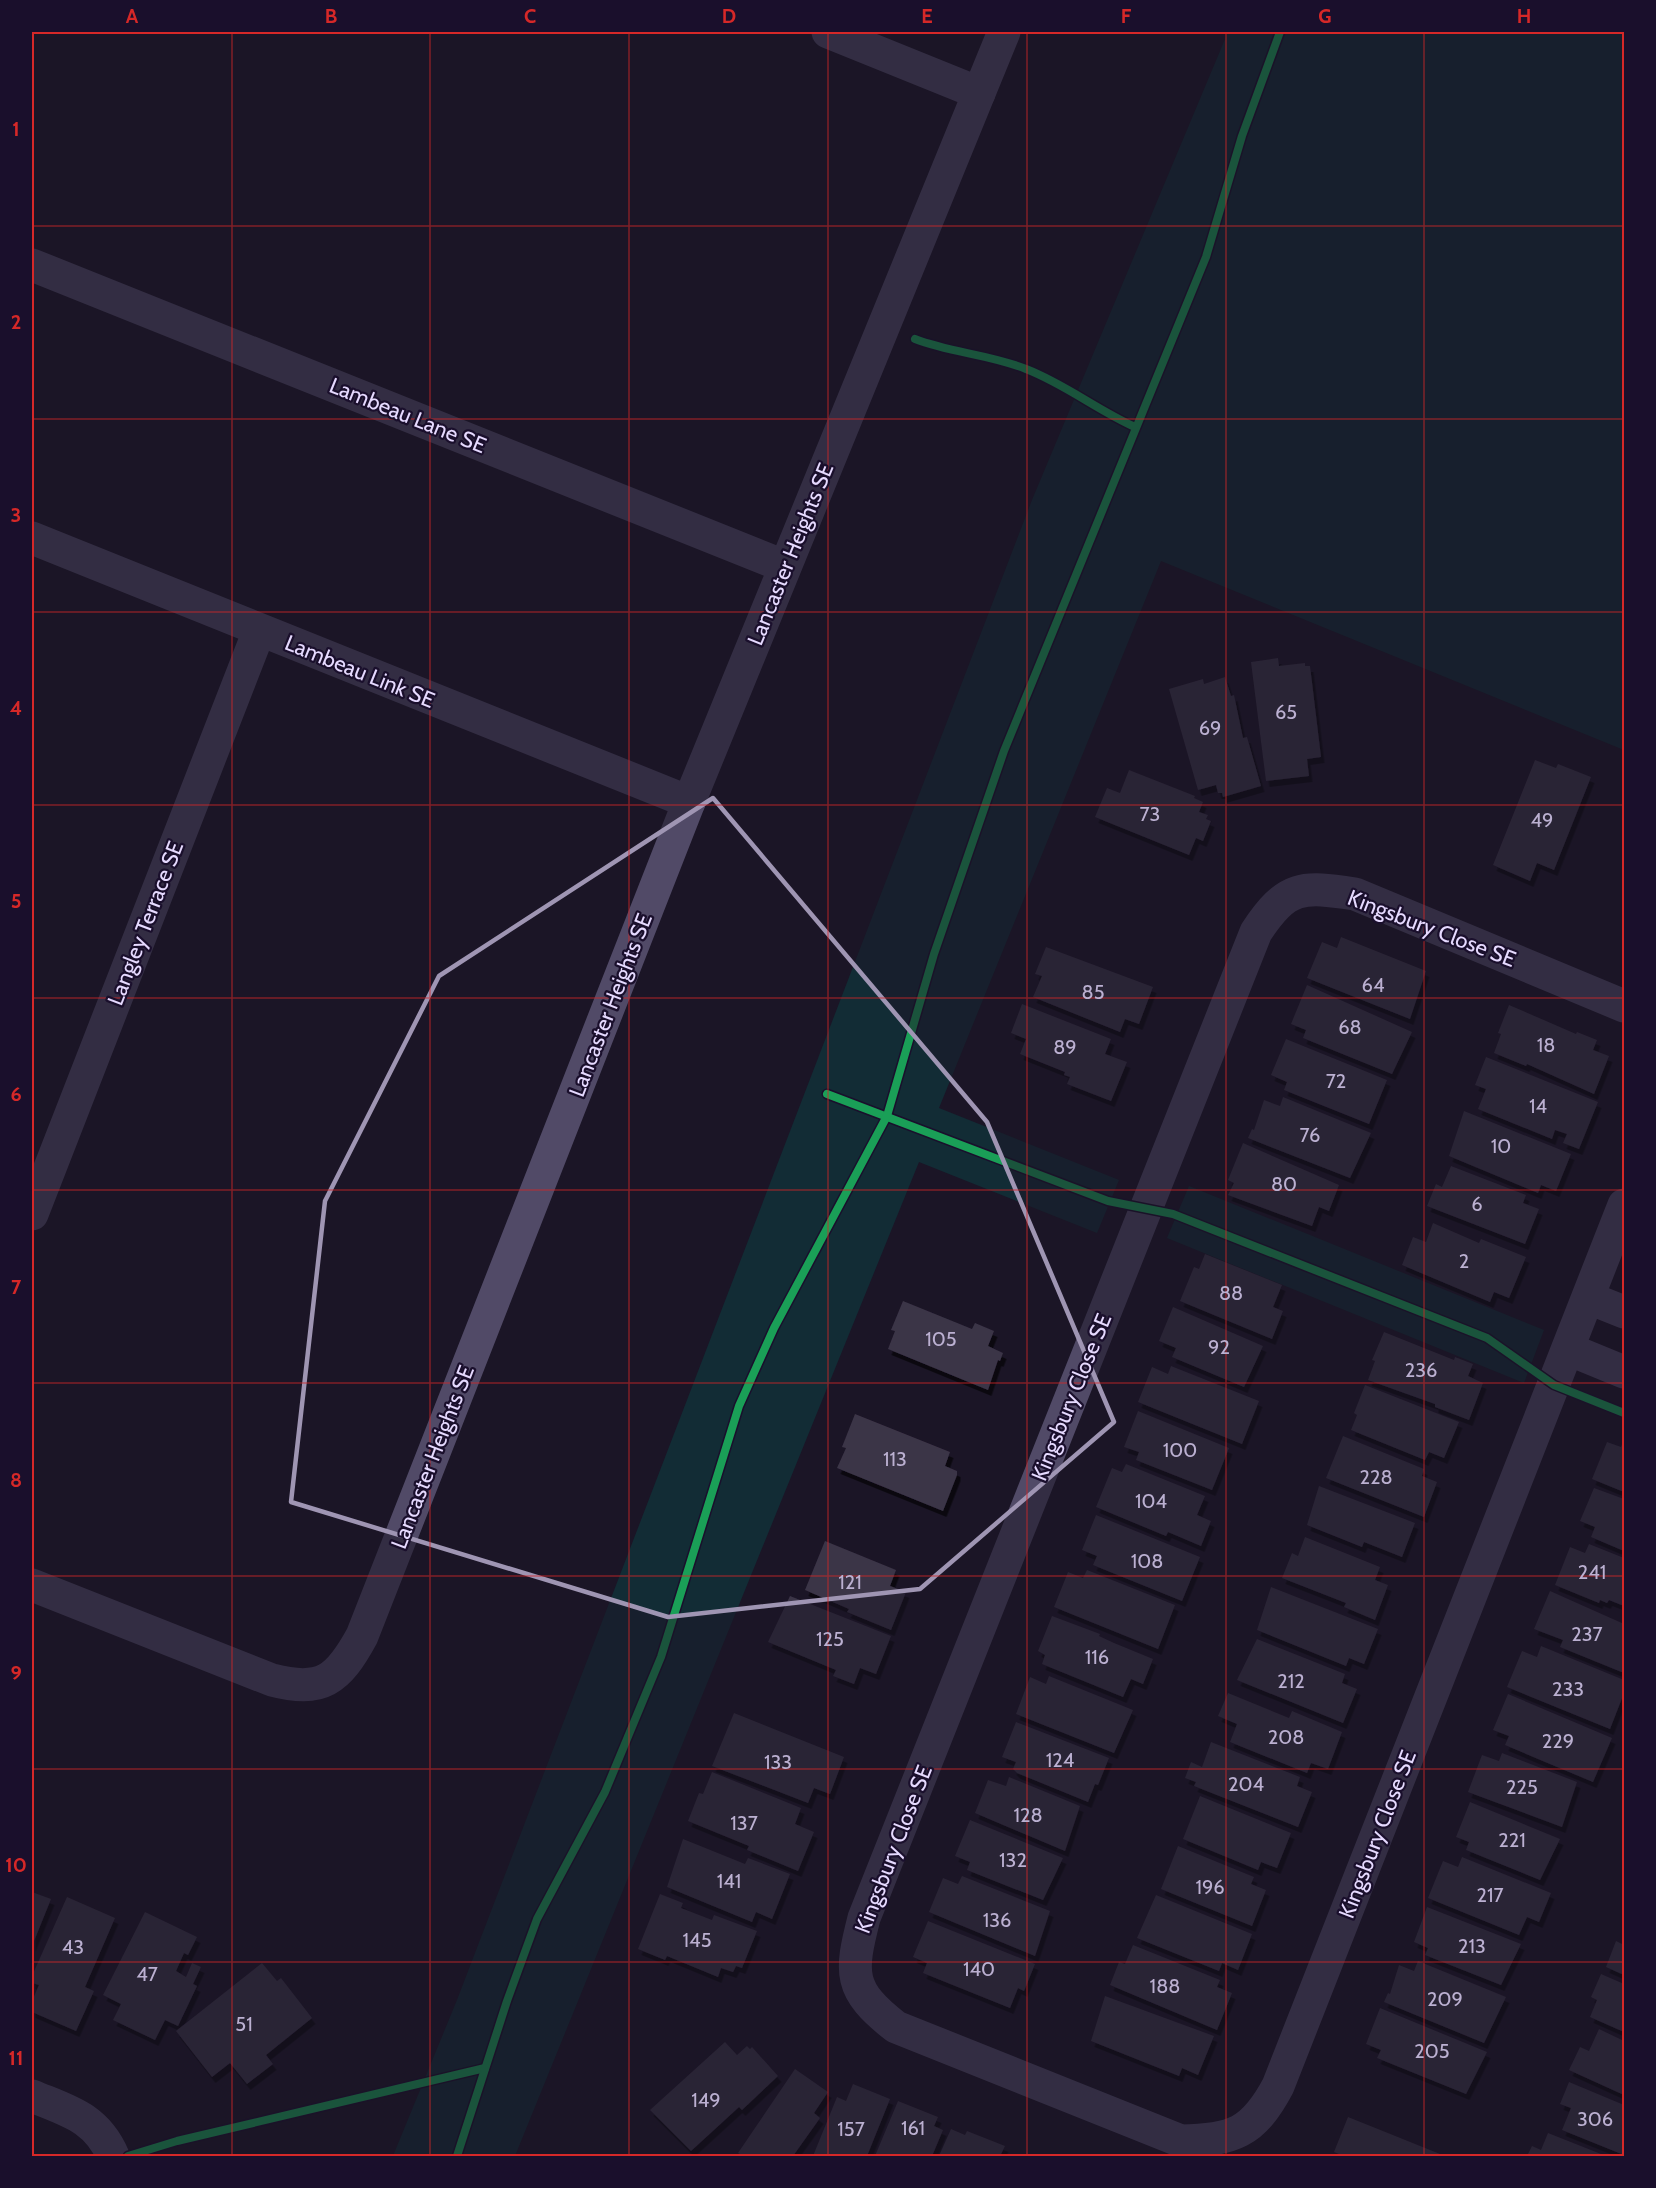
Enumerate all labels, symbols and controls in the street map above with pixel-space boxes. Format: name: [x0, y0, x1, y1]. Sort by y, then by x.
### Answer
text: A: [126, 4, 139, 28]
text: B: [325, 4, 337, 28]
text: C: [524, 4, 536, 28]
text: D: [722, 4, 736, 28]
text: E: [921, 4, 933, 28]
text: F: [1121, 4, 1132, 28]
text: G: [1318, 4, 1332, 28]
text: H: [1517, 4, 1531, 28]
text: 1: [12, 117, 20, 141]
text: 2: [11, 310, 21, 334]
street label: Lambeau Lane SE: [326, 372, 490, 459]
street label: Lancaster Heights SE: [742, 459, 839, 649]
text: 3: [11, 503, 21, 527]
street label: Lambeau Link SE: [281, 629, 439, 714]
text: 4: [10, 696, 22, 720]
house number: 65: [1275, 700, 1297, 724]
house number: 69: [1199, 716, 1221, 740]
house number: 73: [1140, 802, 1160, 826]
house number: 49: [1531, 808, 1553, 832]
street label: Langley Terrace SE: [102, 837, 189, 1009]
street label: Kingsbury Close SE: [1344, 884, 1520, 973]
text: 5: [11, 889, 21, 913]
street label: Lancaster Heights SE: [563, 910, 658, 1101]
house number: 64: [1362, 973, 1385, 997]
house number: 85: [1082, 980, 1104, 1004]
house number: 68: [1338, 1015, 1362, 1039]
house number: 18: [1537, 1033, 1555, 1057]
house number: 89: [1053, 1035, 1077, 1059]
house number: 72: [1326, 1069, 1346, 1093]
text: 6: [10, 1082, 22, 1106]
house number: 14: [1529, 1094, 1547, 1118]
house number: 76: [1300, 1123, 1320, 1147]
house number: 10: [1491, 1134, 1511, 1158]
house number: 80: [1271, 1172, 1297, 1196]
house number: 6: [1471, 1192, 1483, 1216]
house number: 2: [1459, 1249, 1469, 1273]
text: 7: [11, 1275, 22, 1299]
house number: 88: [1219, 1281, 1243, 1305]
street label: Kingsbury Close SE: [1026, 1310, 1117, 1485]
house number: 105: [925, 1327, 957, 1351]
house number: 92: [1208, 1335, 1230, 1359]
house number: 236: [1405, 1358, 1437, 1382]
street label: Lancaster Heights SE: [385, 1362, 480, 1553]
house number: 100: [1163, 1438, 1197, 1462]
house number: 113: [883, 1447, 907, 1471]
house number: 228: [1359, 1465, 1393, 1489]
text: 8: [10, 1468, 22, 1492]
house number: 104: [1135, 1489, 1167, 1513]
house number: 108: [1131, 1549, 1163, 1573]
house number: 241: [1578, 1560, 1606, 1584]
house number: 121: [838, 1570, 862, 1594]
house number: 237: [1571, 1622, 1603, 1646]
house number: 125: [816, 1627, 844, 1651]
house number: 116: [1085, 1645, 1109, 1669]
text: 9: [10, 1661, 22, 1685]
house number: 212: [1277, 1669, 1305, 1693]
house number: 233: [1552, 1677, 1584, 1701]
house number: 208: [1268, 1725, 1304, 1749]
house number: 229: [1542, 1729, 1574, 1753]
street label: Kingsbury Close SE: [1333, 1746, 1422, 1922]
house number: 124: [1046, 1748, 1075, 1772]
house number: 133: [764, 1750, 792, 1774]
street label: Kingsbury Close SE: [849, 1761, 938, 1937]
house number: 204: [1228, 1772, 1264, 1796]
house number: 225: [1506, 1775, 1538, 1799]
house number: 128: [1013, 1803, 1043, 1827]
house number: 137: [730, 1811, 758, 1835]
house number: 221: [1498, 1828, 1526, 1852]
house number: 132: [999, 1848, 1027, 1872]
text: 10: [5, 1853, 27, 1877]
house number: 141: [717, 1869, 741, 1893]
house number: 196: [1195, 1875, 1225, 1899]
house number: 217: [1476, 1883, 1504, 1907]
house number: 136: [983, 1908, 1011, 1932]
house number: 145: [683, 1928, 711, 1952]
house number: 213: [1458, 1934, 1486, 1958]
house number: 43: [62, 1935, 84, 1959]
house number: 140: [963, 1957, 995, 1981]
house number: 47: [136, 1962, 158, 1986]
house number: 188: [1150, 1974, 1180, 1998]
house number: 209: [1427, 1987, 1463, 2011]
house number: 51: [235, 2012, 253, 2036]
house number: 205: [1414, 2039, 1450, 2063]
text: 11: [9, 2046, 23, 2070]
house number: 149: [691, 2088, 721, 2112]
house number: 306: [1577, 2107, 1613, 2131]
house number: 161: [901, 2116, 925, 2140]
house number: 157: [837, 2117, 865, 2141]

